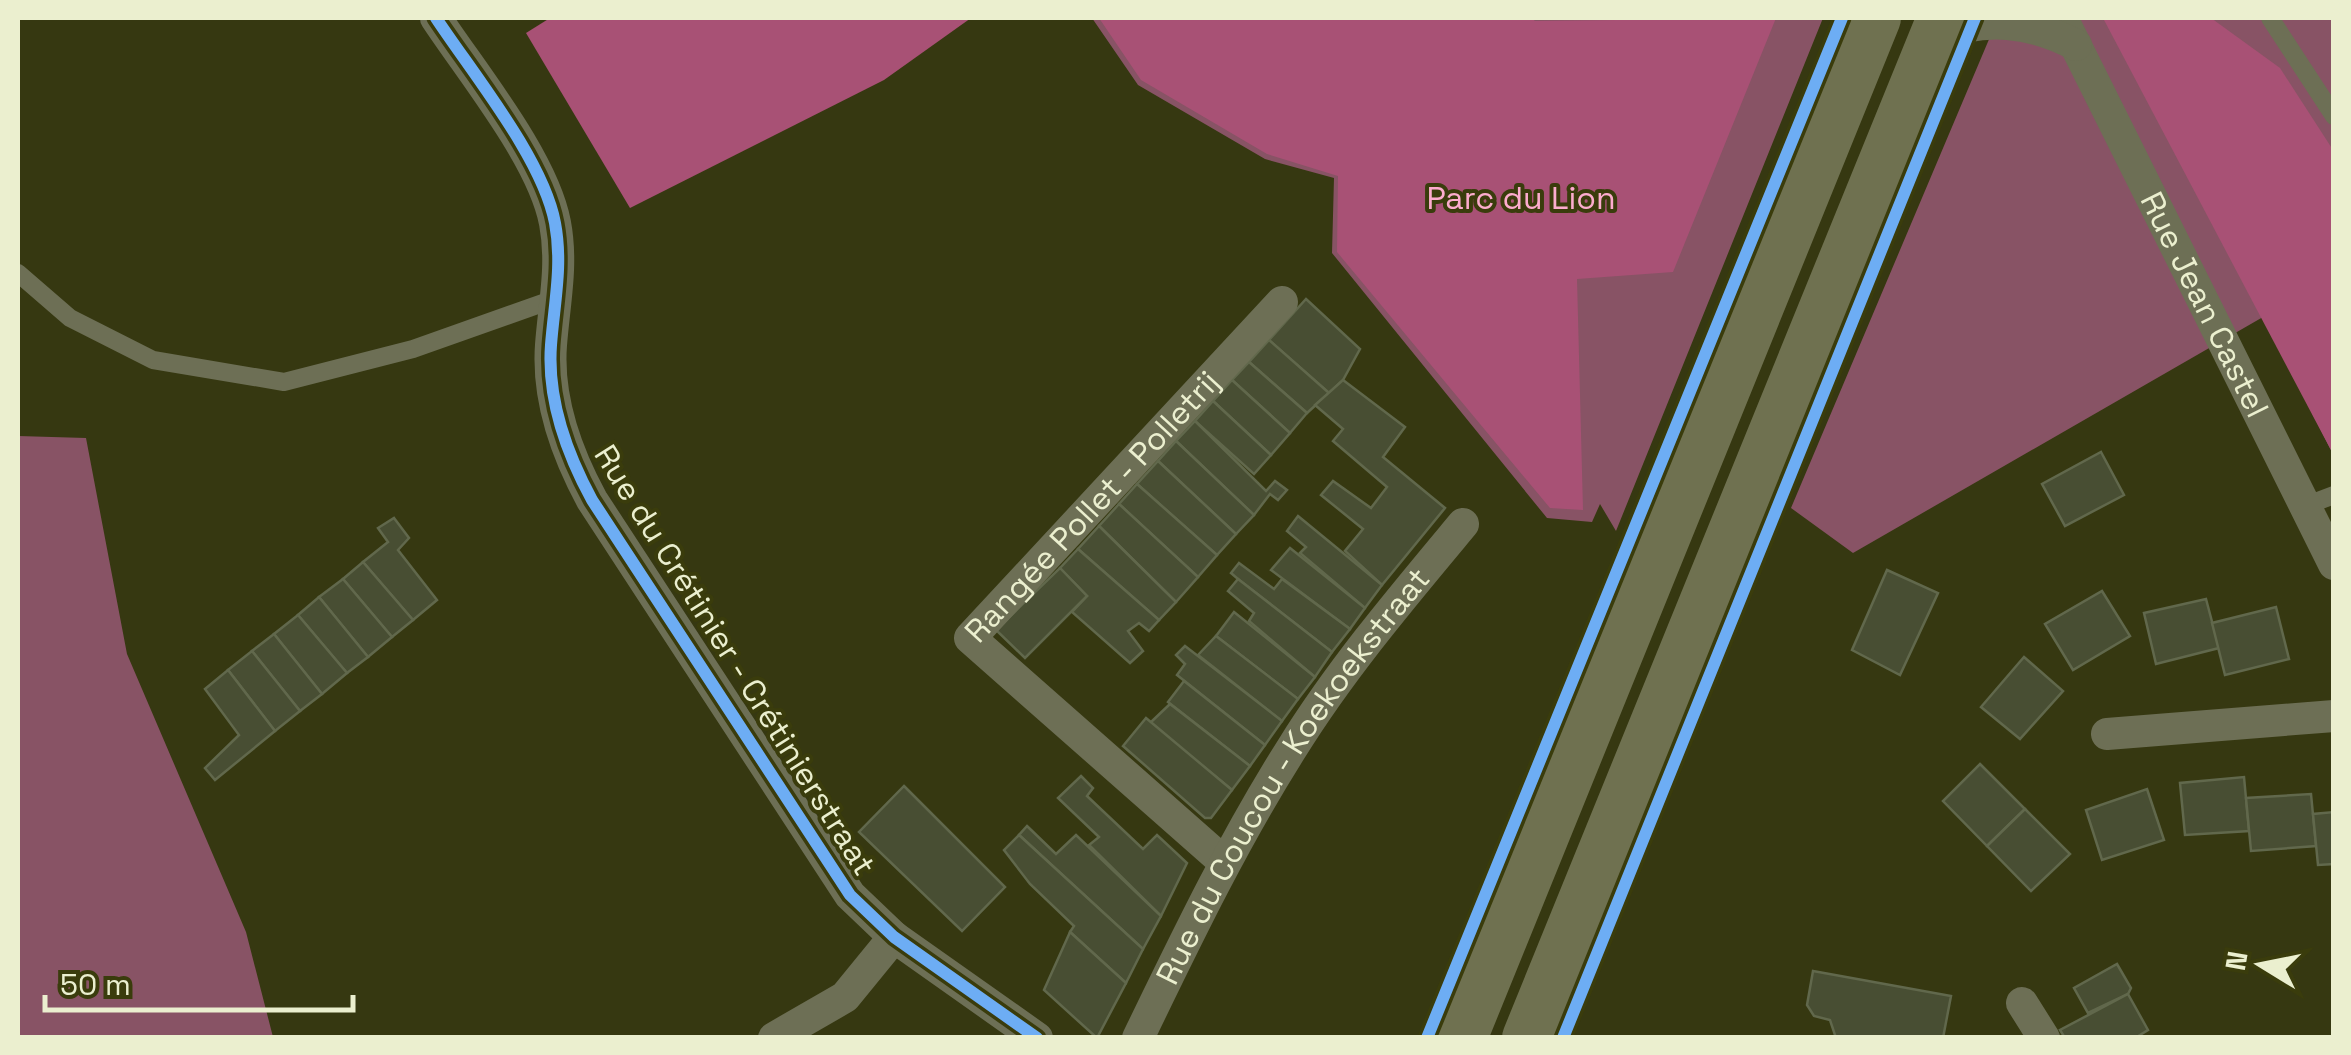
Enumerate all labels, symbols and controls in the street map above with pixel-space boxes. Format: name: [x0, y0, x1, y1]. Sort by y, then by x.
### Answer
park label: Parc du Lion: [1426, 178, 1616, 218]
street label: Rue Jean Castel: [2132, 185, 2278, 424]
street label: Rangée Pollet - Polletrij: [956, 362, 1228, 651]
street label: Rue du Crétinier - Crétinierstraat: [586, 437, 884, 883]
street label: Rue du Coucou - Koekoekstraat: [1147, 559, 1438, 991]
north arrow: [2211, 915, 2311, 1015]
text: N: [2217, 948, 2256, 973]
scale bar: [45, 950, 352, 1012]
text: 50 m: [60, 965, 131, 1004]

